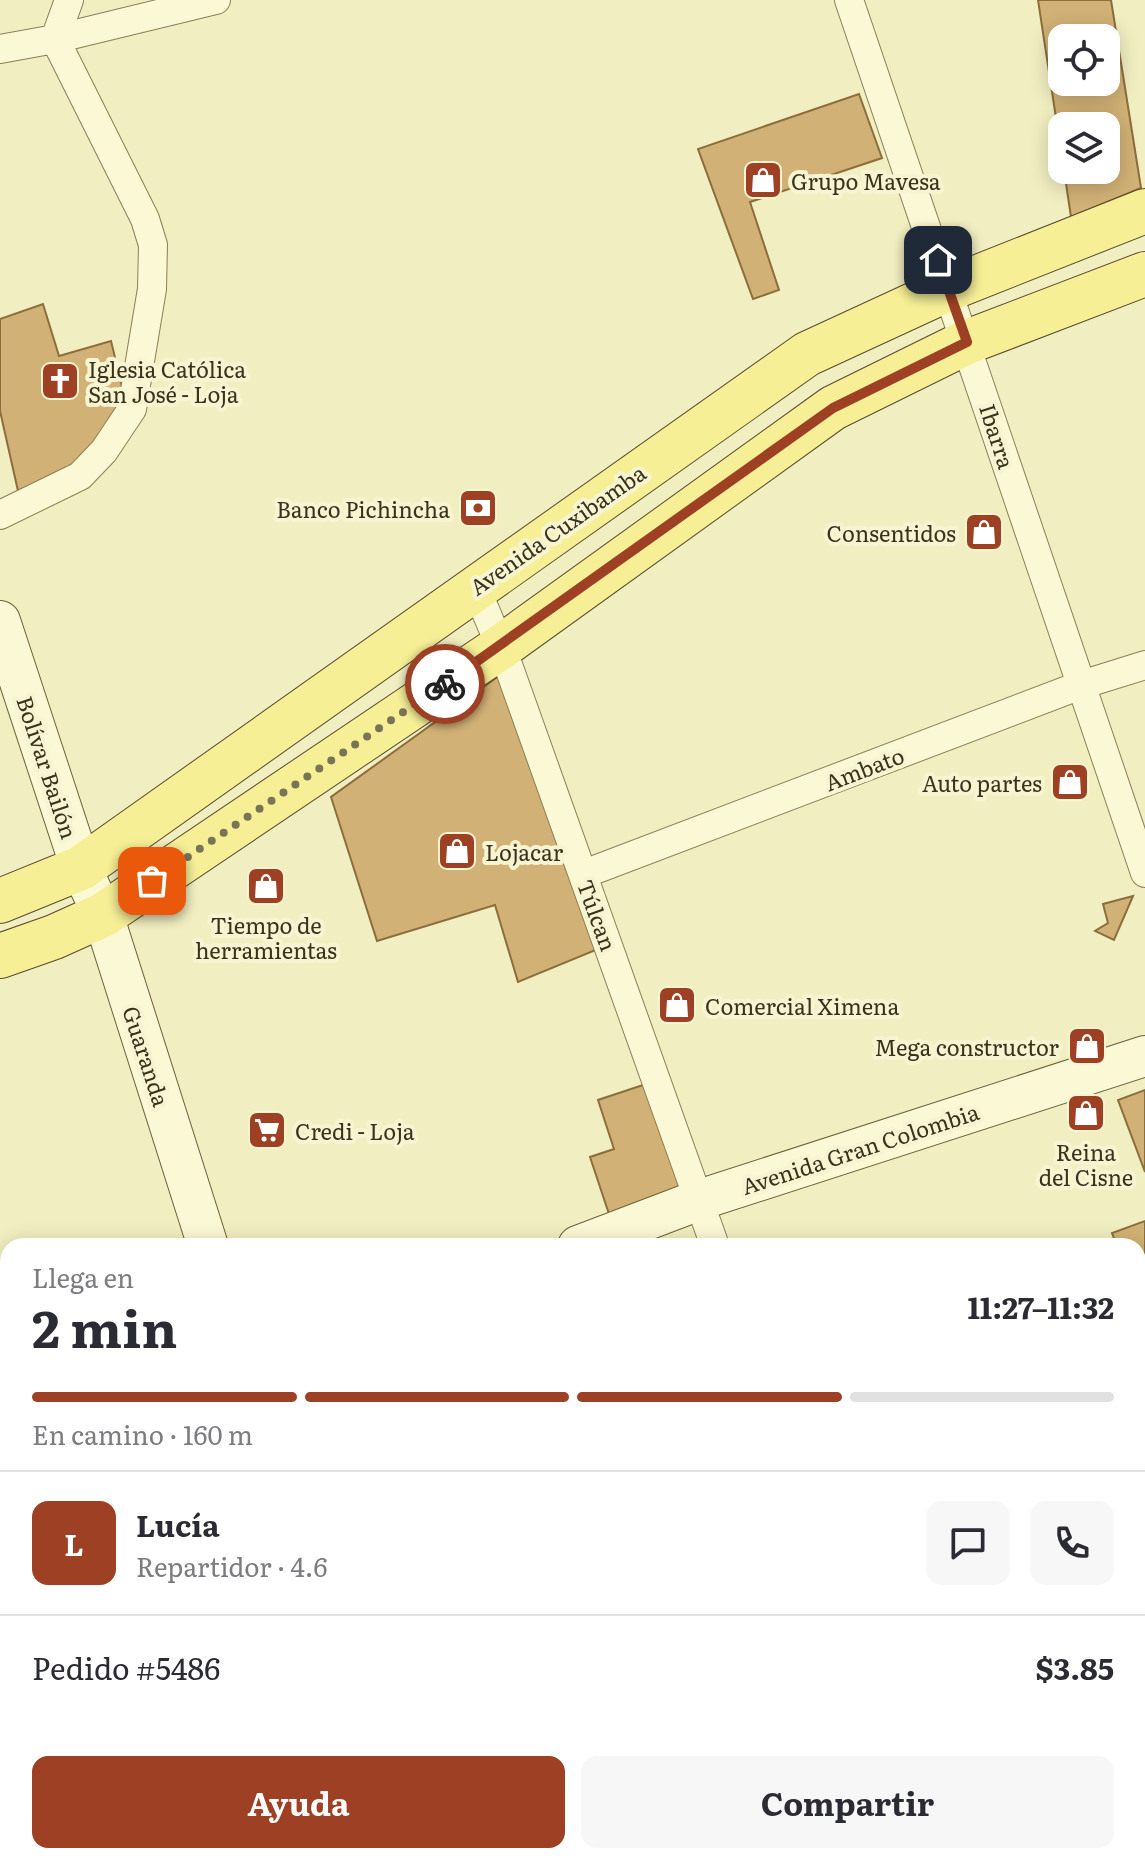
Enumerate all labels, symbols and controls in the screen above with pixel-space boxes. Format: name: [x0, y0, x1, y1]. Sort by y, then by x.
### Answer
map controls: [1048, 24, 1120, 184]
button: locate: [1048, 24, 1120, 96]
button: layers: [1048, 112, 1120, 184]
shop icon: Grupo Mavesa: [742, 159, 784, 201]
place label: Grupo Mavesa: [791, 164, 941, 197]
pin: [904, 226, 972, 294]
icon: home: [916, 238, 960, 282]
place label: Iglesia Católica San José - Loja: [88, 352, 246, 410]
church icon: Iglesia Católica San José - Loja: [39, 360, 81, 402]
street label: Ibarra: [972, 399, 1024, 473]
street label: Avenida Cuxibamba: [462, 456, 652, 602]
bank icon: Banco Pichincha: [457, 487, 499, 529]
place label: Banco Pichincha: [276, 492, 450, 525]
shop icon: Consentidos: [963, 511, 1005, 553]
place label: Consentidos: [827, 516, 956, 549]
courier: [405, 644, 485, 724]
icon: bike: [423, 662, 467, 706]
street label: Bolívar Bailón: [9, 691, 87, 843]
street label: Ambato: [820, 738, 908, 798]
shop icon: Auto partes: [1049, 761, 1091, 803]
place label: Auto partes: [922, 766, 1042, 799]
shop icon: Lojacar: [436, 830, 478, 872]
place label: Lojacar: [485, 835, 564, 868]
pin: [118, 847, 186, 915]
icon: bag: [130, 859, 174, 903]
shop icon: Tiempo de herramientas: [245, 865, 287, 907]
street label: Túlcan: [570, 875, 626, 955]
place label: Tiempo de herramientas: [195, 908, 337, 966]
shop icon: Comercial Ximena: [656, 984, 698, 1026]
place label: Comercial Ximena: [705, 989, 899, 1022]
street label: Guaranda: [115, 1001, 179, 1111]
shop icon: Mega constructor: [1066, 1025, 1108, 1067]
place label: Mega constructor: [874, 1030, 1060, 1063]
shop icon: Reina del Cisne: [1065, 1092, 1107, 1134]
street label: Avenida Gran Colombia: [737, 1094, 983, 1202]
supermarket icon: Credi - Loja: [246, 1109, 288, 1151]
place label: Credi - Loja: [295, 1114, 415, 1147]
place label: Reina del Cisne: [1039, 1135, 1133, 1193]
text: Llega en: [32, 1257, 134, 1296]
text: 11:27–11:32: [967, 1284, 1114, 1328]
text: 2 min: [32, 1287, 177, 1364]
text: En camino · 160 m: [32, 1414, 253, 1453]
button: chat: [926, 1501, 1010, 1585]
button: phone: [1030, 1501, 1114, 1585]
text: Lucía: [136, 1502, 220, 1546]
text: L: [64, 1521, 84, 1565]
text: Repartidor · 4.6: [136, 1546, 328, 1585]
text: Pedido #5486: [32, 1645, 220, 1689]
text: $3.85: [1036, 1645, 1114, 1689]
button: Ayuda: [32, 1756, 565, 1848]
button: Compartir: [581, 1756, 1114, 1848]

